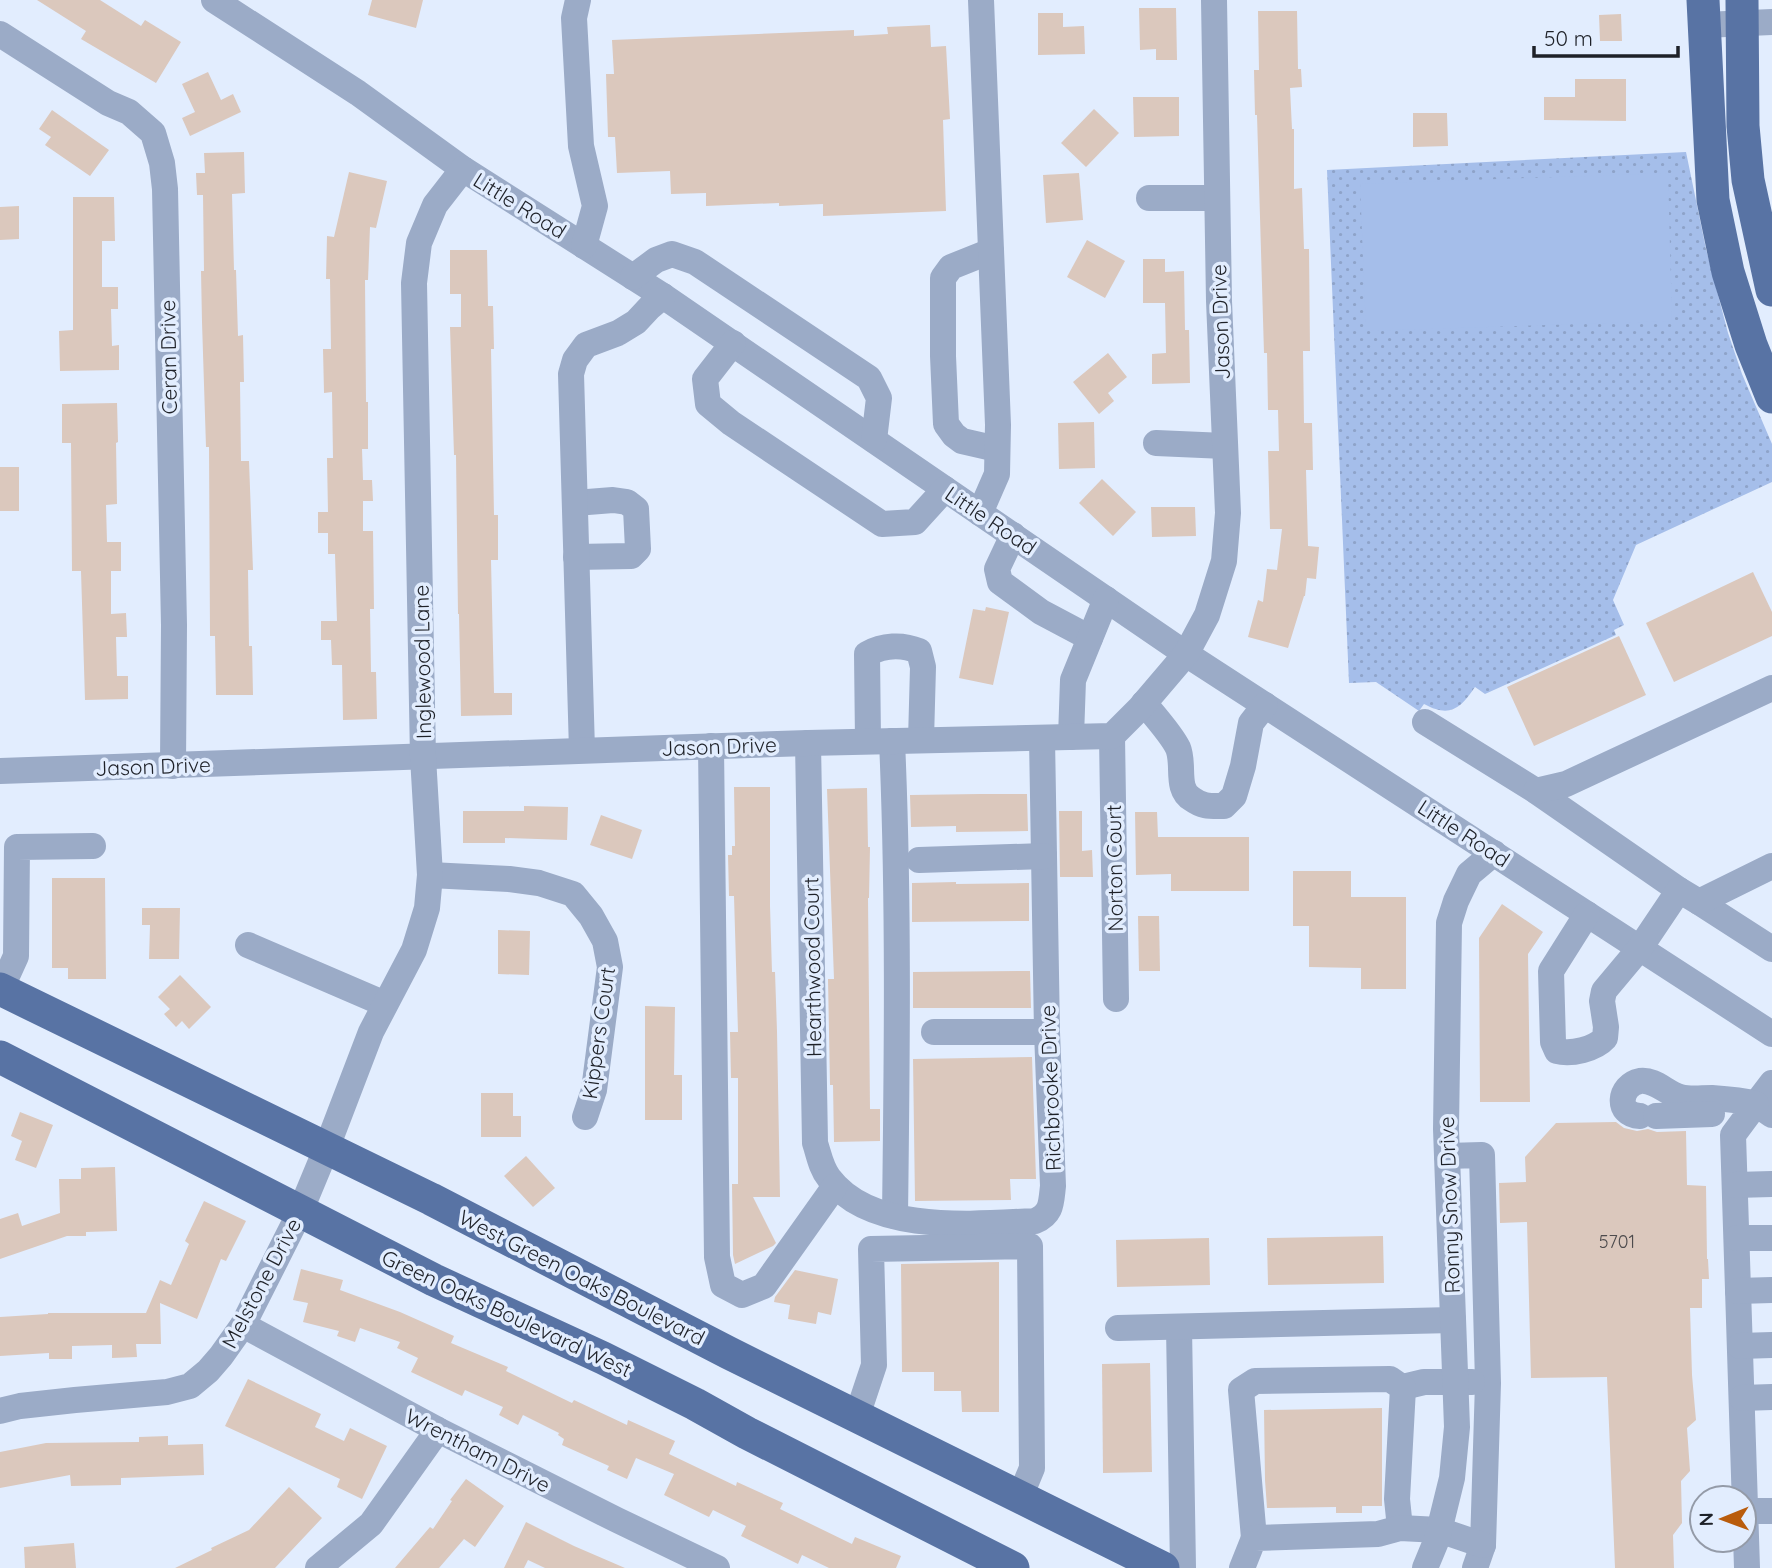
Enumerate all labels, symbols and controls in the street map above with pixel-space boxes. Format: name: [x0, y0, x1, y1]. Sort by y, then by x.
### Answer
scale bar: [1534, 14, 1678, 58]
text: 50 m: [1544, 25, 1593, 51]
street label: Little Road: [469, 166, 571, 244]
street label: Jason Drive: [1205, 264, 1235, 380]
street label: Ceran Drive: [154, 300, 182, 414]
street label: Little Road: [941, 480, 1041, 560]
street label: Inglewood Lane: [408, 585, 436, 739]
street label: Jason Drive: [661, 731, 777, 761]
street label: Jason Drive: [95, 751, 211, 781]
street label: Little Road: [1413, 794, 1515, 872]
street label: Norton Court: [1100, 804, 1128, 932]
street label: Hearthwood Court: [797, 877, 827, 1057]
street label: Kippers Court: [576, 965, 620, 1101]
street label: Richbrooke Drive: [1034, 1005, 1066, 1171]
street label: Ronny Snow Drive: [1433, 1116, 1465, 1294]
street label: West Green Oaks Boulevard: [455, 1204, 709, 1350]
street label: Melstone Drive: [216, 1213, 306, 1353]
house number: 5701: [1599, 1230, 1635, 1253]
street label: Green Oaks Boulevard West: [378, 1244, 636, 1382]
street label: Wrentham Drive: [401, 1402, 555, 1498]
north arrow: [1688, 1484, 1758, 1554]
text: N: [1694, 1512, 1718, 1526]

